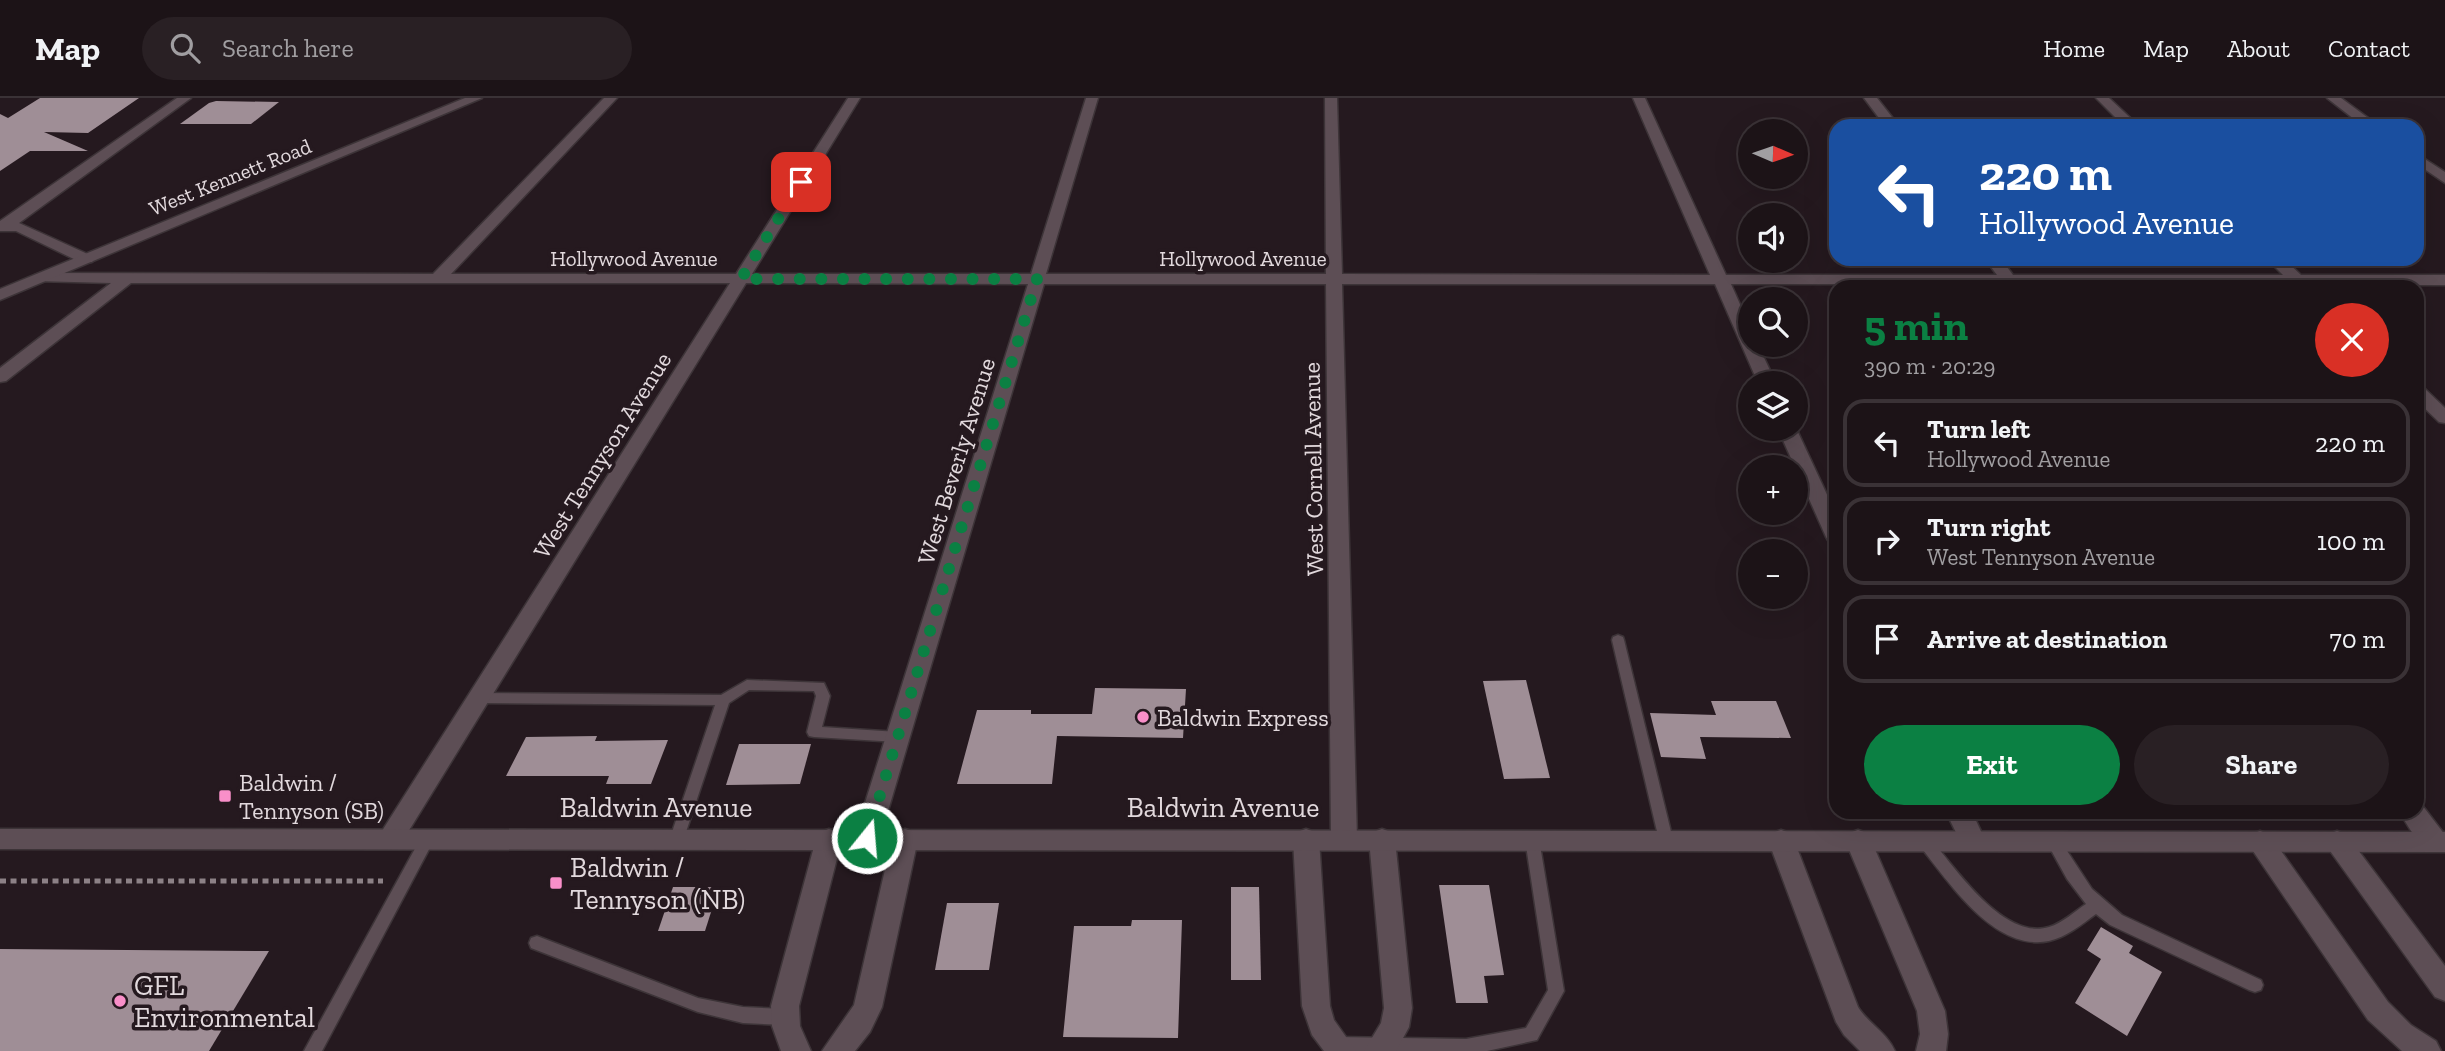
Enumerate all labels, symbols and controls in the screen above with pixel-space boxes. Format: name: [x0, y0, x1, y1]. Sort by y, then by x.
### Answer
search box: [142, 17, 632, 80]
text: Map: [35, 29, 100, 68]
icon: search: [166, 29, 204, 67]
text: Search here: [222, 32, 354, 64]
text: Home: [2043, 34, 2105, 63]
text: Map: [2143, 34, 2189, 63]
text: About: [2227, 34, 2290, 63]
text: Contact: [2328, 34, 2410, 63]
north arrow: [1738, 119, 1808, 189]
map controls: [1738, 119, 1808, 609]
street label: West Kennett Road: [145, 133, 315, 221]
text: 220 m: [1979, 144, 2112, 203]
icon: left: [1864, 147, 1955, 238]
pin: [771, 152, 831, 212]
icon: arrive: [782, 163, 820, 201]
button: sound: [1738, 203, 1808, 273]
text: Hollywood Avenue: [1979, 204, 2234, 242]
street label: Hollywood Avenue: [550, 246, 718, 271]
street label: Hollywood Avenue: [1159, 246, 1327, 271]
button: search: [1738, 287, 1808, 357]
text: 5 min: [1864, 300, 1968, 351]
button: close: [2315, 303, 2389, 377]
street label: West Tennyson Avenue: [527, 346, 677, 564]
text: 390 m · 20:29: [1864, 352, 1996, 380]
street label: West Beverly Avenue: [911, 354, 1001, 568]
street label: West Cornell Avenue: [1297, 362, 1329, 576]
button: layers: [1738, 371, 1808, 441]
text: Turn left: [1927, 413, 2030, 445]
icon: left: [1868, 424, 1906, 462]
text: 220 m: [2315, 427, 2385, 459]
text: Hollywood Avenue: [1927, 445, 2110, 473]
button: +: [1738, 455, 1808, 525]
text: Turn right: [1927, 511, 2050, 543]
icon: right: [1868, 522, 1906, 560]
text: 100 m: [2317, 525, 2385, 557]
button: −: [1738, 539, 1808, 609]
text: West Tennyson Avenue: [1927, 543, 2155, 571]
icon: arrive: [1868, 620, 1906, 658]
text: Arrive at destination: [1927, 623, 2167, 655]
text: 70 m: [2329, 623, 2385, 655]
place label: Baldwin Express: [1157, 703, 1329, 732]
marker: Baldwin Express: [1135, 709, 1151, 725]
button: Exit: [1864, 725, 2120, 805]
button: Share: [2134, 725, 2389, 805]
place label: Baldwin / Tennyson (SB): [239, 768, 384, 825]
marker: Baldwin / Tennyson (SB): [217, 788, 233, 804]
street label: Baldwin Avenue: [560, 791, 752, 824]
street label: Baldwin Avenue: [1127, 791, 1319, 824]
position arrow: [830, 801, 904, 875]
place label: Baldwin / Tennyson (NB): [570, 851, 745, 916]
marker: Baldwin / Tennyson (NB): [548, 875, 564, 891]
place label: GFL Environmental: [134, 969, 315, 1034]
marker: GFL Environmental: [112, 993, 128, 1009]

